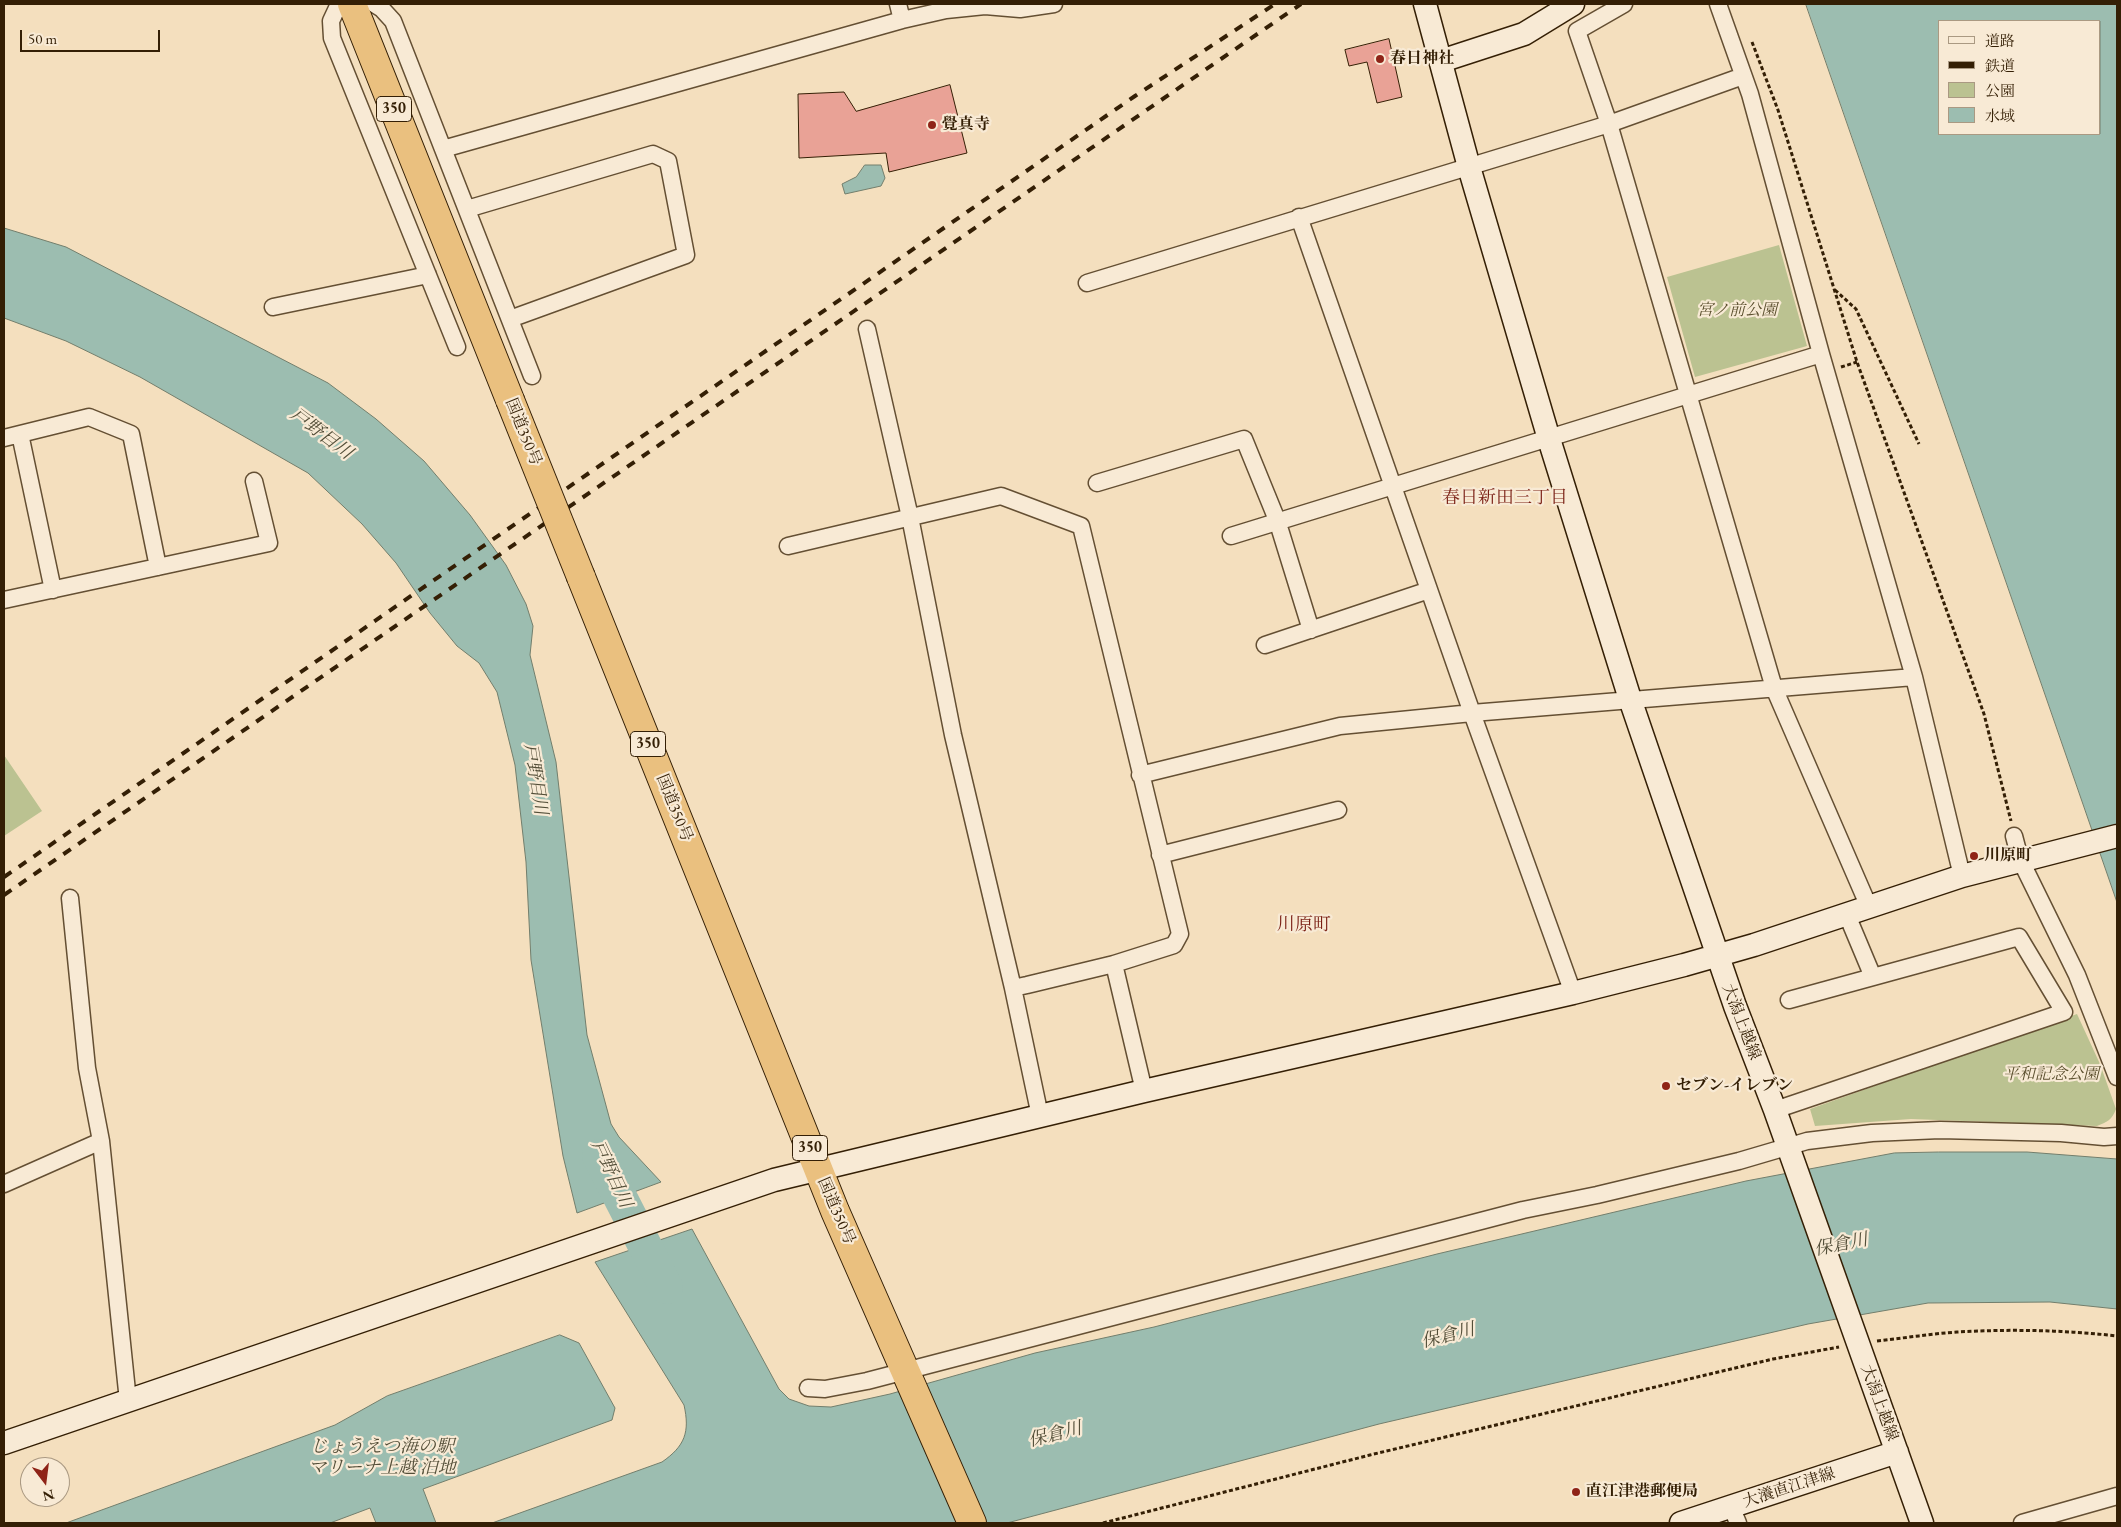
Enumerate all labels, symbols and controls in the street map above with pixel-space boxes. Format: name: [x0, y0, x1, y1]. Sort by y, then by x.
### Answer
scale bar: [22, 20, 162, 52]
legend: [1938, 20, 2101, 135]
text: 50 m: [28, 29, 57, 48]
text: 道路: [1985, 31, 2015, 50]
place label: 春日神社: [1390, 49, 1454, 69]
marker: 春日神社: [1374, 53, 1386, 65]
text: 鉄道: [1985, 56, 2015, 75]
text: 公園: [1985, 81, 2015, 100]
road number: 350: [376, 96, 412, 122]
text: 水域: [1985, 106, 2015, 125]
place label: 覺真寺: [942, 115, 990, 135]
marker: 覺真寺: [926, 119, 938, 131]
park label: 宮ノ前公園: [1697, 301, 1777, 321]
street label: 国道350号: [501, 395, 545, 469]
water label: 戸野目川: [286, 404, 356, 464]
district label: 春日新田三丁目: [1442, 487, 1568, 509]
road number: 350: [630, 732, 666, 756]
water label: 戸野目川: [519, 742, 551, 816]
street label: 国道350号: [652, 771, 696, 845]
place label: 川原町: [1984, 846, 2032, 866]
marker: 川原町: [1968, 850, 1980, 862]
district label: 川原町: [1277, 914, 1331, 936]
street label: 大潟上越線: [1718, 981, 1764, 1063]
park label: 平和記念公園: [2003, 1065, 2099, 1085]
place label: セブン-イレブン: [1676, 1076, 1793, 1096]
marker: セブン-イレブン: [1660, 1080, 1672, 1092]
road number: 350: [792, 1136, 828, 1160]
water label: 戸野目川: [586, 1137, 636, 1211]
street label: 国道350号: [813, 1175, 859, 1247]
water label: 保倉川: [1812, 1229, 1870, 1261]
water label: 保倉川: [1419, 1319, 1477, 1353]
street label: 大潟上越線: [1856, 1362, 1902, 1444]
water label: 保倉川: [1026, 1418, 1084, 1452]
water label: じょうえつ海の駅 マリーナ上越 泊地: [308, 1436, 456, 1478]
north arrow: [20, 1457, 70, 1507]
street label: 大瀁直江津線: [1740, 1464, 1838, 1512]
place label: 直江津港郵便局: [1586, 1482, 1698, 1502]
text: N: [41, 1485, 56, 1506]
marker: 直江津港郵便局: [1570, 1486, 1582, 1498]

